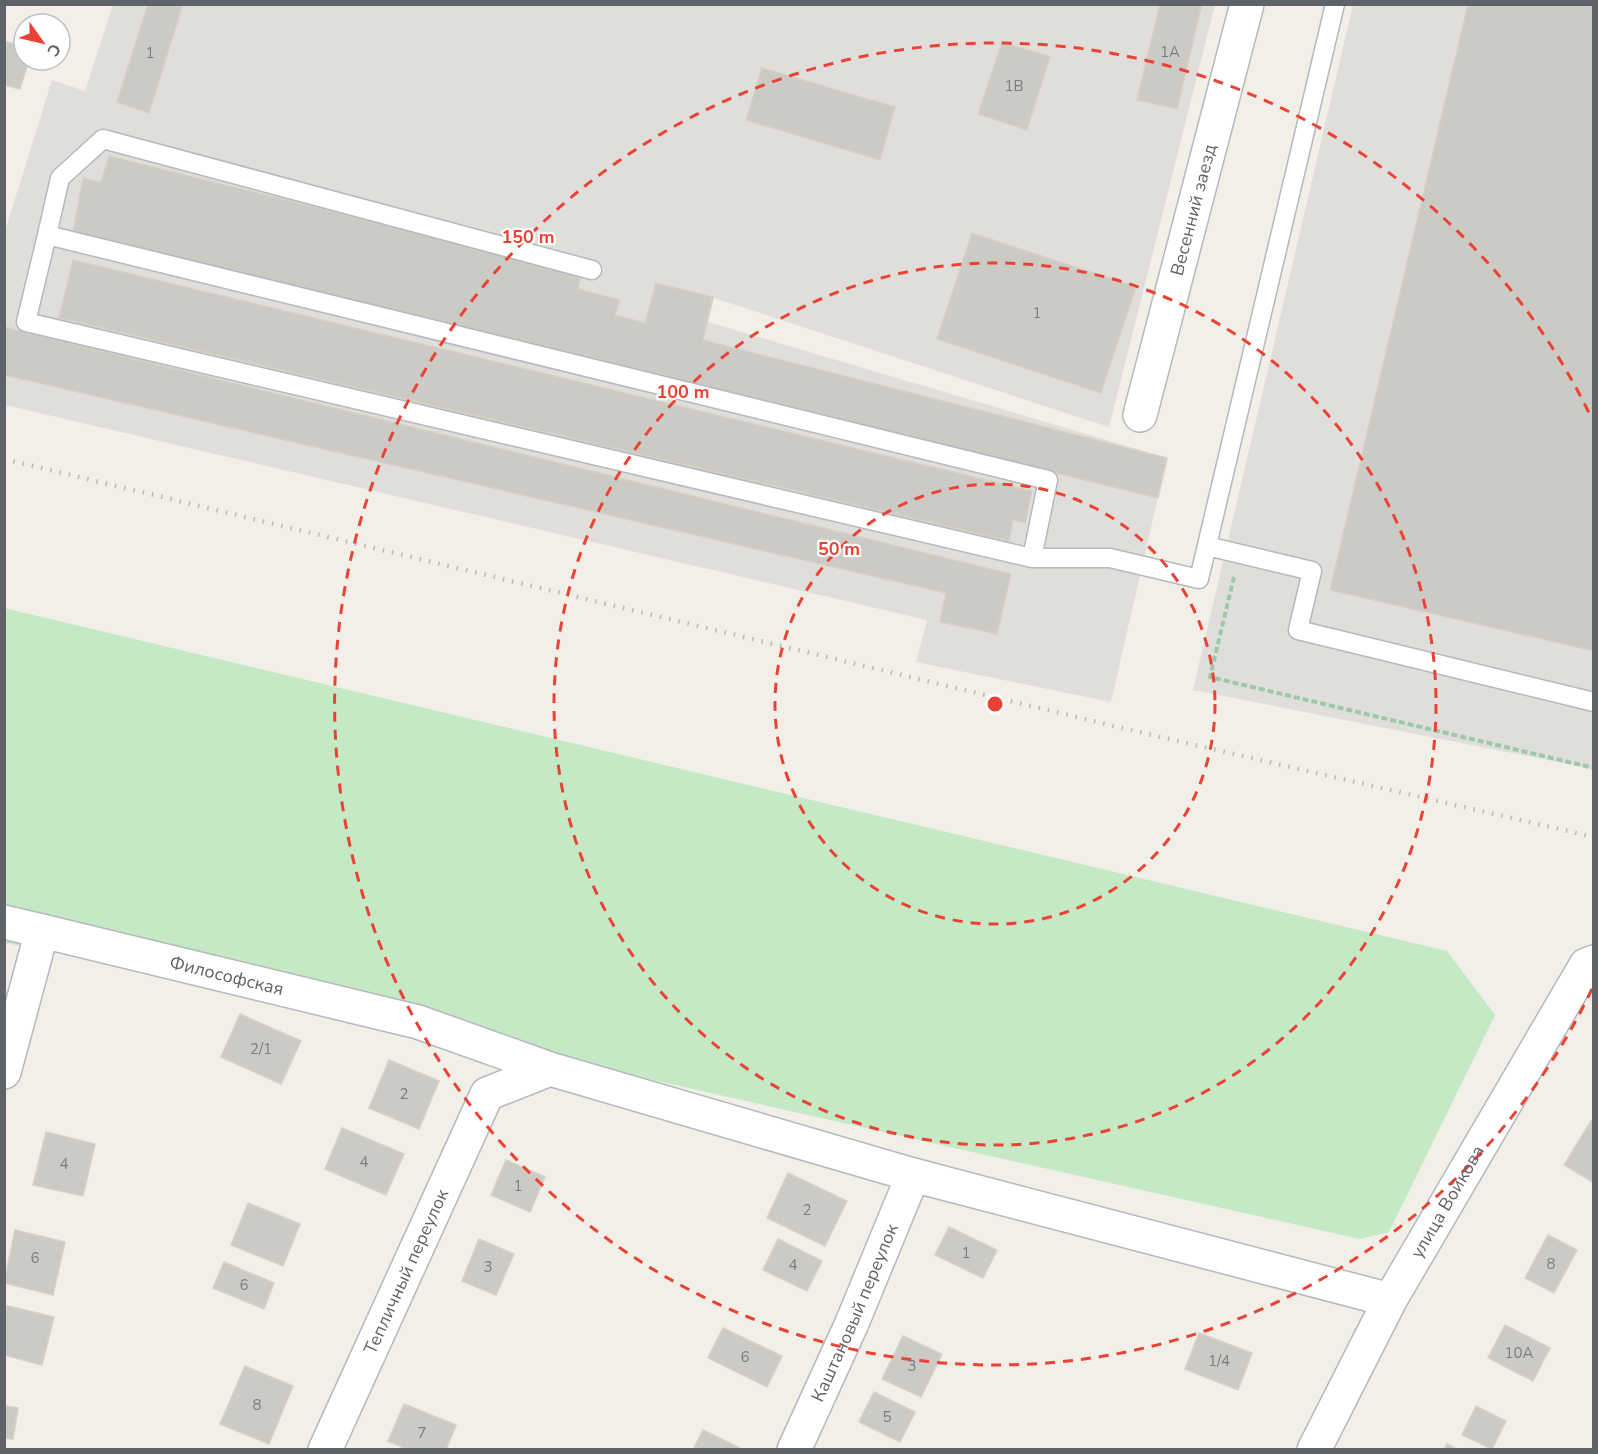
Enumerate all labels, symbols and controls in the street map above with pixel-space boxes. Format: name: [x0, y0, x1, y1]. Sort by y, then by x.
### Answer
north arrow: [12, 12, 72, 72]
text: С: [41, 39, 66, 61]
house number: 1А: [1160, 42, 1180, 62]
house number: 1: [145, 43, 155, 63]
house number: 1В: [1004, 76, 1024, 96]
street label: Весенний заезд: [1165, 141, 1222, 278]
text: 150 m: [501, 225, 555, 249]
house number: 1: [1032, 303, 1042, 323]
text: 100 m: [656, 380, 710, 404]
text: 50 m: [818, 537, 860, 561]
centre of rings: [985, 694, 1005, 714]
street label: Философская: [167, 950, 286, 1001]
house number: 2/1: [250, 1039, 272, 1059]
house number: 2: [399, 1084, 409, 1104]
street label: улица Войкова: [1405, 1141, 1490, 1263]
house number: 4: [359, 1152, 369, 1172]
house number: 4: [59, 1154, 69, 1174]
house number: 1: [513, 1176, 523, 1196]
street label: Тепличный переулок: [358, 1185, 454, 1358]
house number: 2: [802, 1200, 812, 1220]
street label: Каштановый переулок: [806, 1220, 904, 1406]
house number: 1: [961, 1243, 971, 1263]
house number: 6: [30, 1248, 40, 1268]
house number: 8: [1546, 1254, 1556, 1274]
house number: 4: [788, 1255, 798, 1275]
house number: 3: [483, 1257, 493, 1277]
house number: 6: [239, 1275, 249, 1295]
house number: 10А: [1505, 1343, 1534, 1363]
house number: 6: [740, 1347, 750, 1367]
house number: 1/4: [1208, 1351, 1230, 1371]
house number: 3: [907, 1356, 917, 1376]
house number: 8: [252, 1395, 262, 1415]
house number: 5: [882, 1407, 892, 1427]
house number: 7: [417, 1423, 427, 1443]

